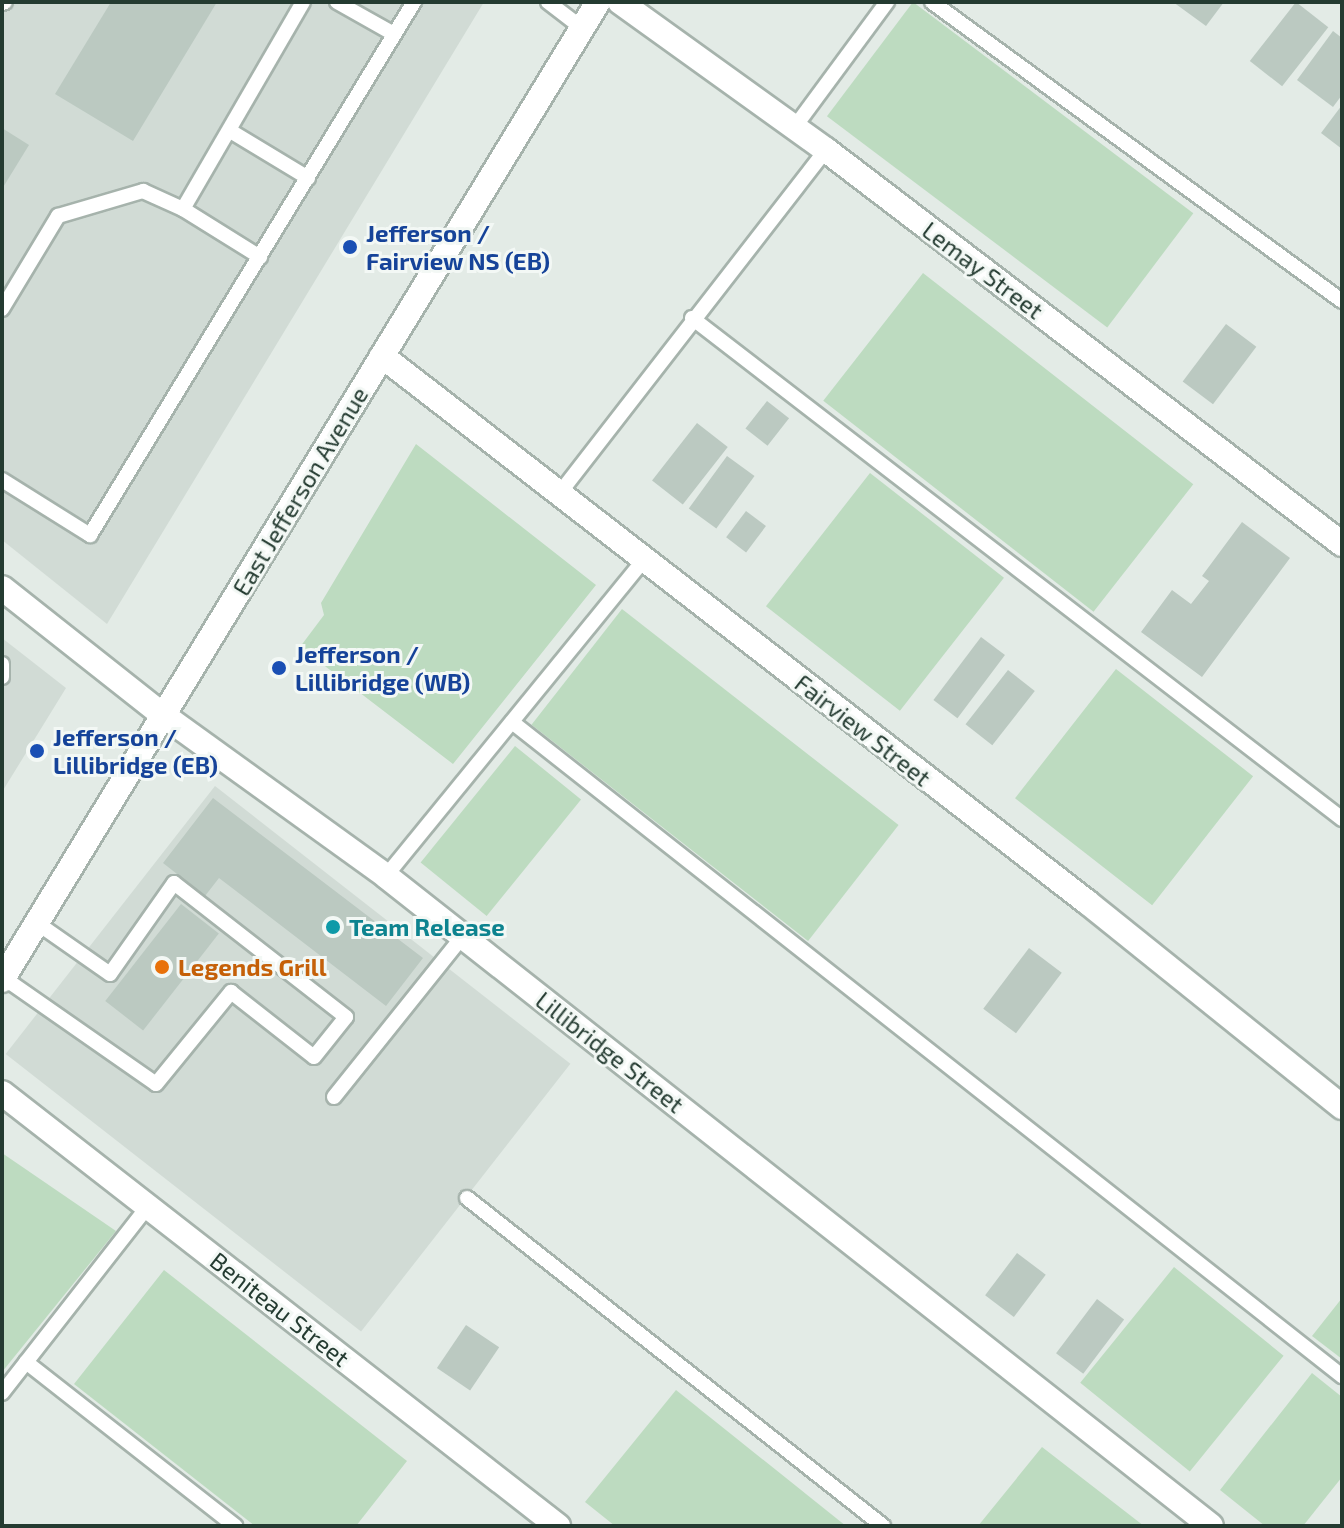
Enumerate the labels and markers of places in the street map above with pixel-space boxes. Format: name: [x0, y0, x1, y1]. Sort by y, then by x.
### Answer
place label: Jefferson / Fairview NS (EB): [366, 219, 550, 275]
marker: Jefferson / Fairview NS (EB): [341, 238, 359, 256]
place label: Jefferson / Lillibridge (WB): [295, 640, 470, 696]
marker: Jefferson / Lillibridge (WB): [270, 659, 288, 677]
place label: Jefferson / Lillibridge (EB): [53, 723, 218, 779]
marker: Jefferson / Lillibridge (EB): [28, 742, 46, 760]
place label: Team Release: [349, 913, 505, 941]
marker: Team Release: [324, 918, 342, 936]
place label: Legends Grill: [178, 953, 327, 981]
marker: Legends Grill: [153, 958, 171, 976]

